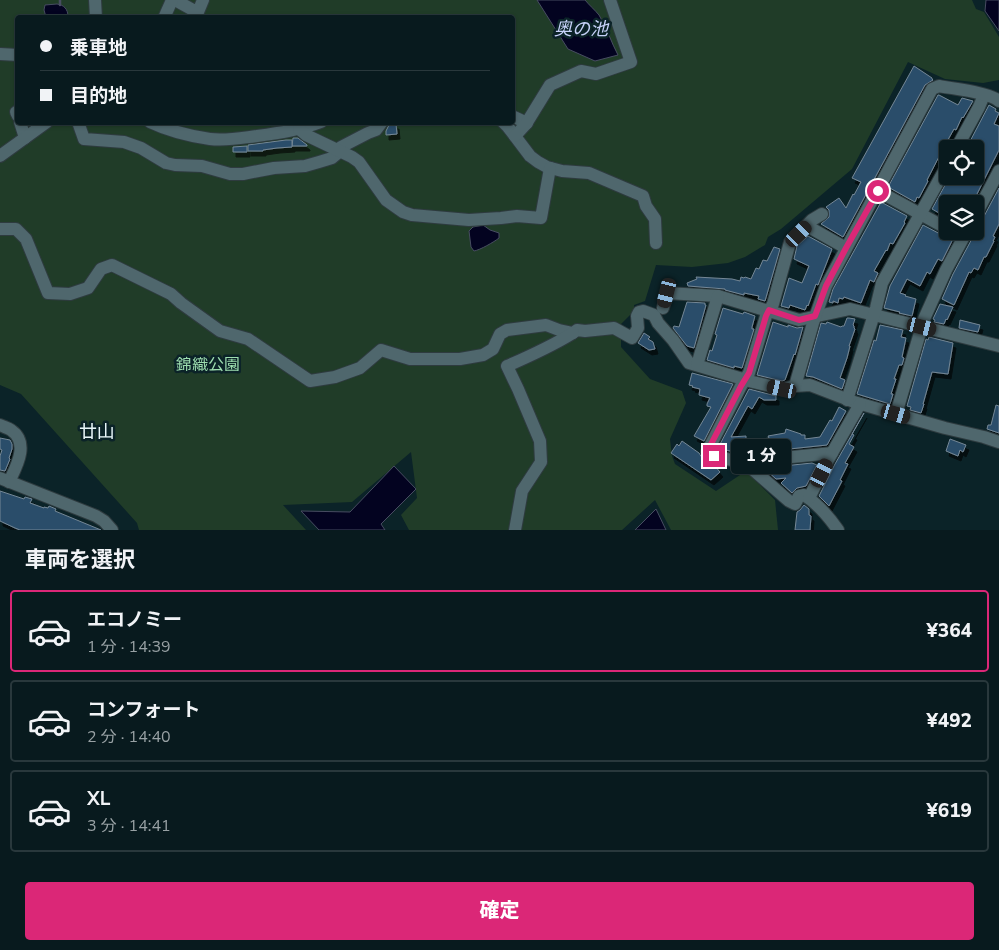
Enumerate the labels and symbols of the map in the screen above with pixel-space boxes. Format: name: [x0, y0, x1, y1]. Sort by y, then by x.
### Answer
water label: 奥の池: [554, 17, 610, 41]
route start: [867, 180, 889, 202]
car: [783, 218, 814, 250]
car: [656, 277, 677, 309]
car: [905, 316, 938, 338]
park label: 錦織公園: [176, 354, 240, 376]
car: [765, 378, 798, 400]
car: [879, 403, 912, 425]
district label: 廿山: [79, 420, 115, 444]
callout: 1 分: [732, 438, 792, 474]
route end: [703, 445, 725, 467]
car: [808, 456, 835, 490]

